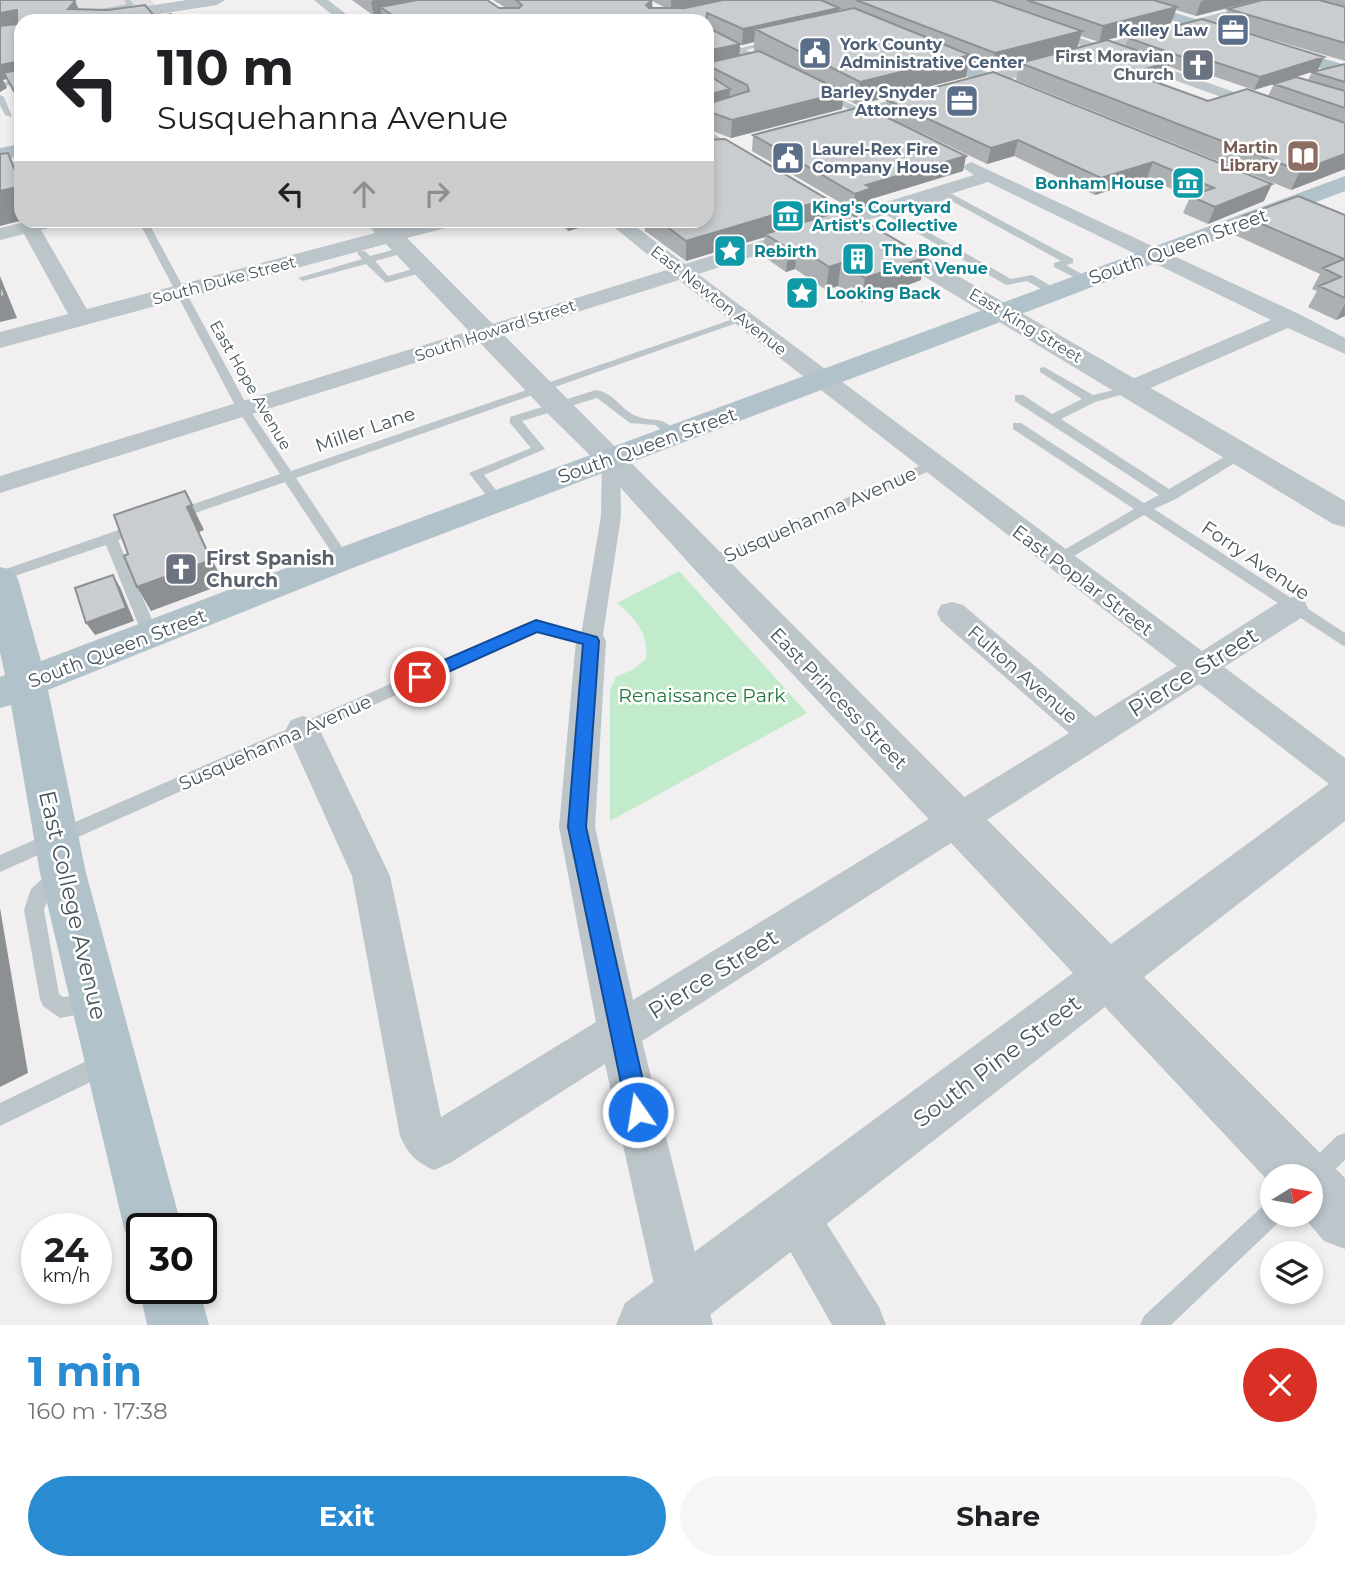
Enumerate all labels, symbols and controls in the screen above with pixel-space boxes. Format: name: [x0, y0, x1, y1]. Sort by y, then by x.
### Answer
office icon: Kelley Law: [1214, 11, 1252, 49]
place label: Kelley Law: [1118, 21, 1208, 40]
public building icon: York County Administrative Center: [796, 34, 834, 72]
place label: York County Administrative Center: [839, 35, 1024, 72]
text: 110 m: [157, 38, 294, 97]
icon: left: [42, 42, 133, 133]
church icon: First Moravian Church: [1179, 46, 1217, 84]
place label: First Moravian Church: [1055, 47, 1174, 84]
office icon: Barley Snyder Attorneys: [943, 82, 981, 120]
place label: Barley Snyder Attorneys: [821, 83, 937, 120]
text: Susquehanna Avenue: [157, 98, 508, 137]
library icon: Martin Library: [1284, 137, 1322, 175]
place label: Martin Library: [1220, 138, 1278, 175]
public building icon: Laurel-Rex Fire Company House: [769, 139, 807, 177]
place label: Laurel-Rex Fire Company House: [812, 140, 949, 177]
museum icon: Bonham House: [1169, 164, 1207, 202]
place label: Bonham House: [1035, 174, 1164, 193]
icon: left: [272, 175, 310, 213]
icon: ahead: [345, 175, 383, 213]
icon: right: [418, 175, 456, 213]
museum icon: King's Courtyard Artist's Collective: [769, 197, 807, 235]
place label: King's Courtyard Artist's Collective: [811, 198, 958, 235]
street label: South Queen Street: [1086, 203, 1271, 290]
place icon: Rebirth: [711, 232, 749, 270]
building icon: The Bond Event Venue: [839, 240, 877, 278]
place label: The Bond Event Venue: [882, 241, 988, 278]
street label: East Newton Avenue: [647, 242, 790, 359]
place label: Rebirth: [754, 242, 817, 261]
street label: South Duke Street: [150, 252, 298, 309]
place icon: Looking Back: [783, 274, 821, 312]
place label: Looking Back: [826, 284, 941, 303]
street label: East King Street: [966, 284, 1086, 367]
street label: South Howard Street: [412, 295, 578, 365]
street label: East Hope Avenue: [206, 317, 295, 454]
street label: Miller Lane: [312, 402, 418, 457]
street label: South Queen Street: [555, 402, 740, 489]
street label: Susquehanna Avenue: [720, 462, 920, 567]
street label: Forry Avenue: [1197, 516, 1314, 605]
street label: East Poplar Street: [1008, 520, 1158, 641]
place label: First Spanish Church: [206, 547, 335, 592]
church icon: First Spanish Church: [162, 550, 200, 588]
street label: South Queen Street: [25, 604, 210, 693]
street label: Fulton Avenue: [963, 620, 1082, 728]
street label: Pierce Street: [1123, 621, 1263, 723]
street label: East Princess Street: [765, 623, 912, 774]
pin: [390, 647, 450, 707]
icon: arrive: [401, 658, 439, 696]
park label: Renaissance Park: [618, 684, 786, 707]
street label: Susquehanna Avenue: [175, 690, 375, 795]
street label: East College Avenue: [33, 788, 113, 1022]
street label: Pierce Street: [643, 923, 783, 1025]
street label: South Pine Street: [908, 989, 1086, 1133]
position arrow: [601, 1075, 675, 1149]
north arrow: [1260, 1164, 1323, 1227]
map controls: [1260, 1164, 1323, 1304]
speed limit sign: 30: [126, 1213, 217, 1304]
text: 24: [44, 1228, 89, 1271]
button: layers: [1260, 1241, 1323, 1304]
text: km/h: [42, 1265, 91, 1287]
text: 1 min: [28, 1345, 142, 1397]
button: close: [1243, 1348, 1317, 1422]
text: 160 m · 17:38: [28, 1397, 168, 1425]
button: Exit: [28, 1476, 666, 1556]
button: Share: [680, 1476, 1317, 1556]

